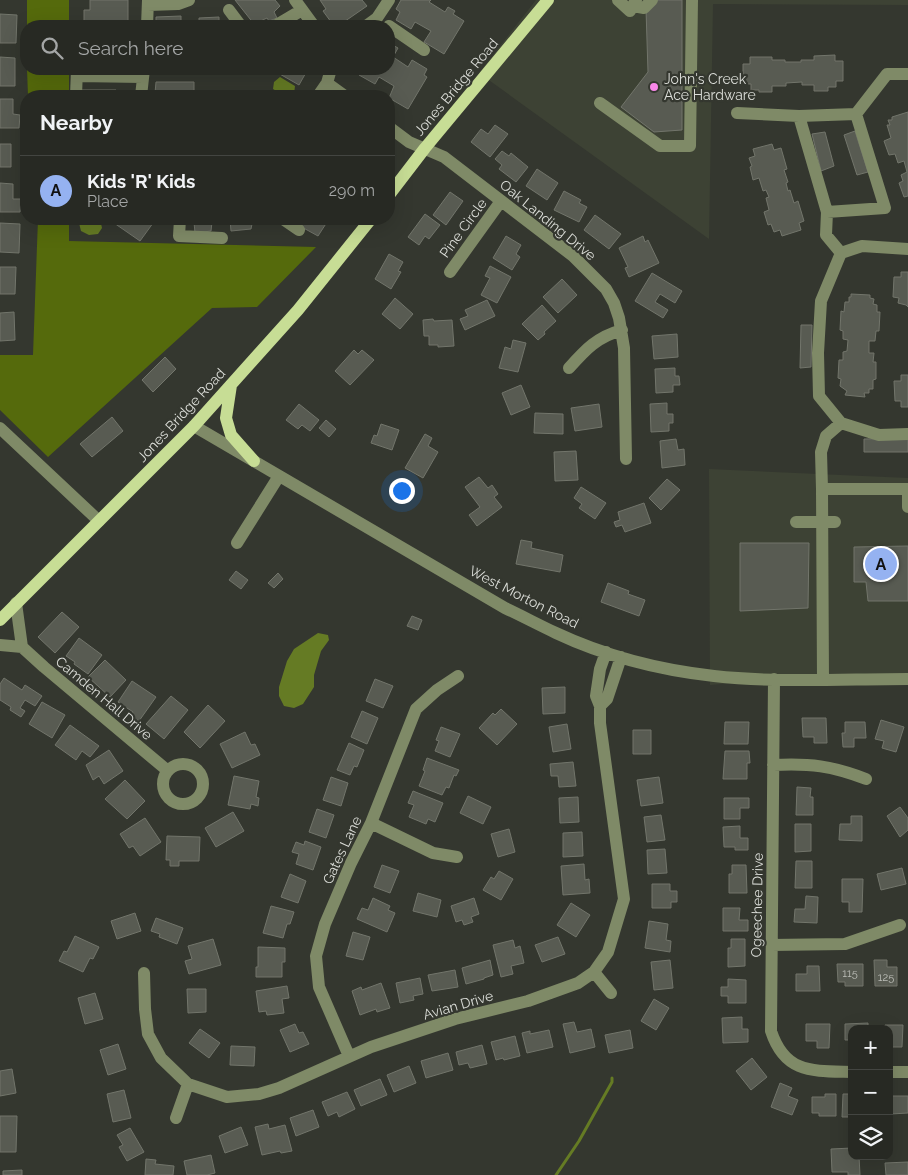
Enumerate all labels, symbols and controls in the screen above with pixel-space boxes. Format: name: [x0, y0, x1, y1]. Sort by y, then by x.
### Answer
search box: [20, 20, 395, 75]
icon: search: [38, 34, 66, 62]
street label: Jones Bridge Road: [411, 35, 501, 139]
text: Search here: [78, 37, 184, 59]
place label: John's Creek Ace Hardware: [664, 71, 756, 103]
marker: John's Creek Ace Hardware: [648, 81, 660, 93]
text: Nearby: [40, 110, 113, 135]
text: Kids 'R' Kids: [87, 170, 195, 192]
street label: Oak Landing Drive: [497, 176, 599, 264]
text: A: [51, 181, 61, 200]
text: 290 m: [329, 181, 375, 200]
text: Place: [87, 192, 128, 211]
street label: Pine Circle: [436, 195, 490, 261]
street label: Jones Bridge Road: [134, 365, 228, 465]
your location: [389, 478, 415, 504]
pin: A: [865, 545, 897, 583]
street label: West Morton Road: [467, 563, 581, 631]
street label: Camden Hall Drive: [53, 653, 155, 743]
street label: Gates Lane: [319, 814, 365, 886]
street label: Ogeechee Drive: [748, 852, 766, 958]
house number: 115: [842, 967, 858, 980]
house number: 125: [878, 971, 894, 984]
street label: Avian Drive: [421, 987, 495, 1023]
map controls: [848, 1025, 893, 1160]
button: +: [848, 1025, 893, 1070]
button: −: [848, 1070, 893, 1115]
button: layers: [848, 1115, 893, 1160]

